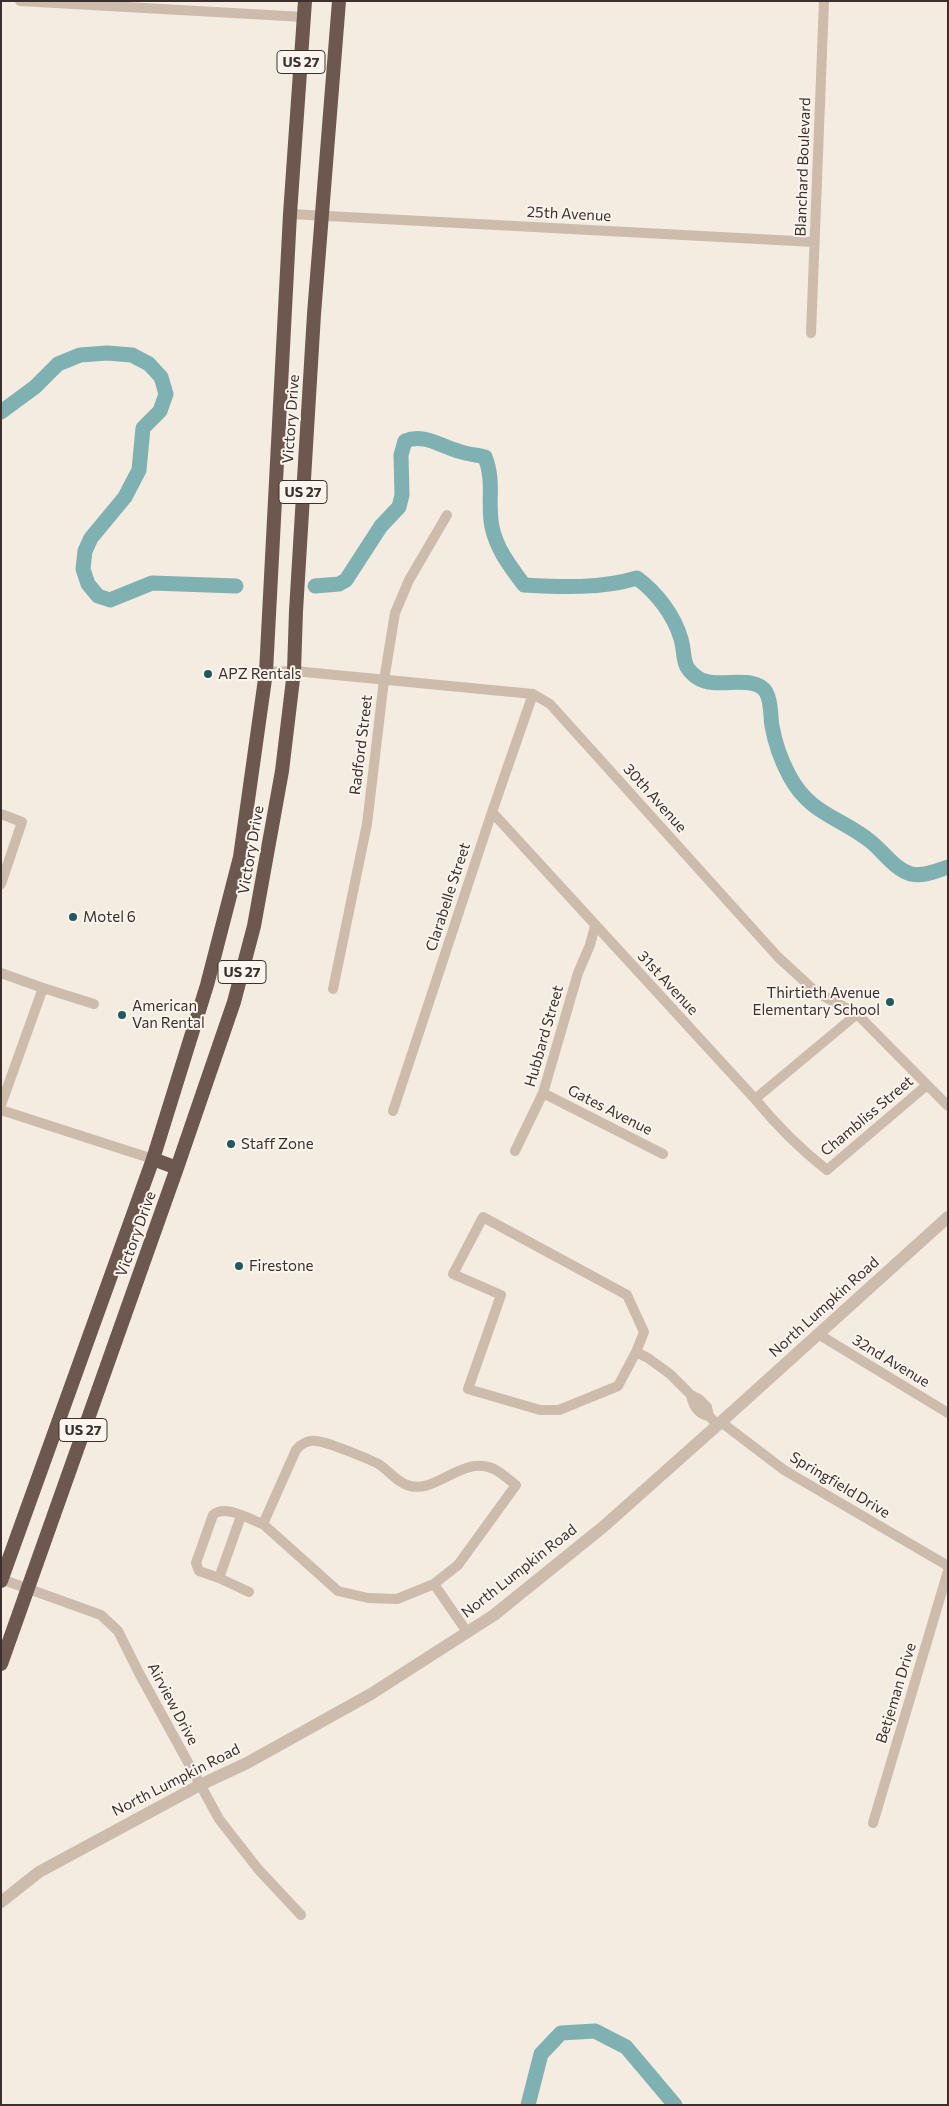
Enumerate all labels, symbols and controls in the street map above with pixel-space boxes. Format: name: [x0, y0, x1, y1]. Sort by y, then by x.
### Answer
road number: US 27: [277, 51, 325, 74]
street label: Blanchard Boulevard: [792, 97, 814, 237]
street label: 25th Avenue: [526, 203, 612, 225]
street label: Victory Drive: [279, 374, 303, 464]
road number: US 27: [279, 481, 327, 504]
place label: APZ Rentals: [218, 665, 301, 683]
marker: APZ Rentals: [202, 668, 214, 680]
street label: Radford Street: [346, 694, 376, 796]
street label: 30th Avenue: [620, 760, 690, 836]
street label: Victory Drive: [234, 804, 268, 896]
street label: Clarabelle Street: [422, 840, 474, 954]
place label: Motel 6: [83, 908, 136, 926]
marker: Motel 6: [67, 911, 79, 923]
street label: 31st Avenue: [634, 947, 702, 1019]
road number: US 27: [218, 960, 266, 984]
street label: Hubbard Street: [521, 983, 567, 1089]
place label: Thirtieth Avenue Elementary School: [753, 984, 880, 1019]
marker: Thirtieth Avenue Elementary School: [884, 996, 896, 1008]
place label: American Van Rental: [132, 997, 205, 1032]
marker: American Van Rental: [116, 1009, 128, 1021]
street label: Chambliss Street: [817, 1072, 917, 1160]
street label: Gates Avenue: [565, 1081, 655, 1139]
place label: Staff Zone: [241, 1135, 314, 1153]
marker: Staff Zone: [225, 1138, 237, 1150]
street label: Victory Drive: [112, 1189, 160, 1279]
street label: North Lumpkin Road: [765, 1253, 883, 1361]
place label: Firestone: [249, 1257, 313, 1275]
marker: Firestone: [233, 1260, 245, 1272]
street label: 32nd Avenue: [849, 1331, 933, 1391]
road number: US 27: [59, 1418, 107, 1442]
street label: Springfield Drive: [787, 1448, 893, 1522]
street label: North Lumpkin Road: [458, 1520, 580, 1622]
street label: Betjeman Drive: [872, 1641, 920, 1745]
street label: Airview Drive: [144, 1660, 202, 1748]
street label: North Lumpkin Road: [109, 1740, 243, 1820]

